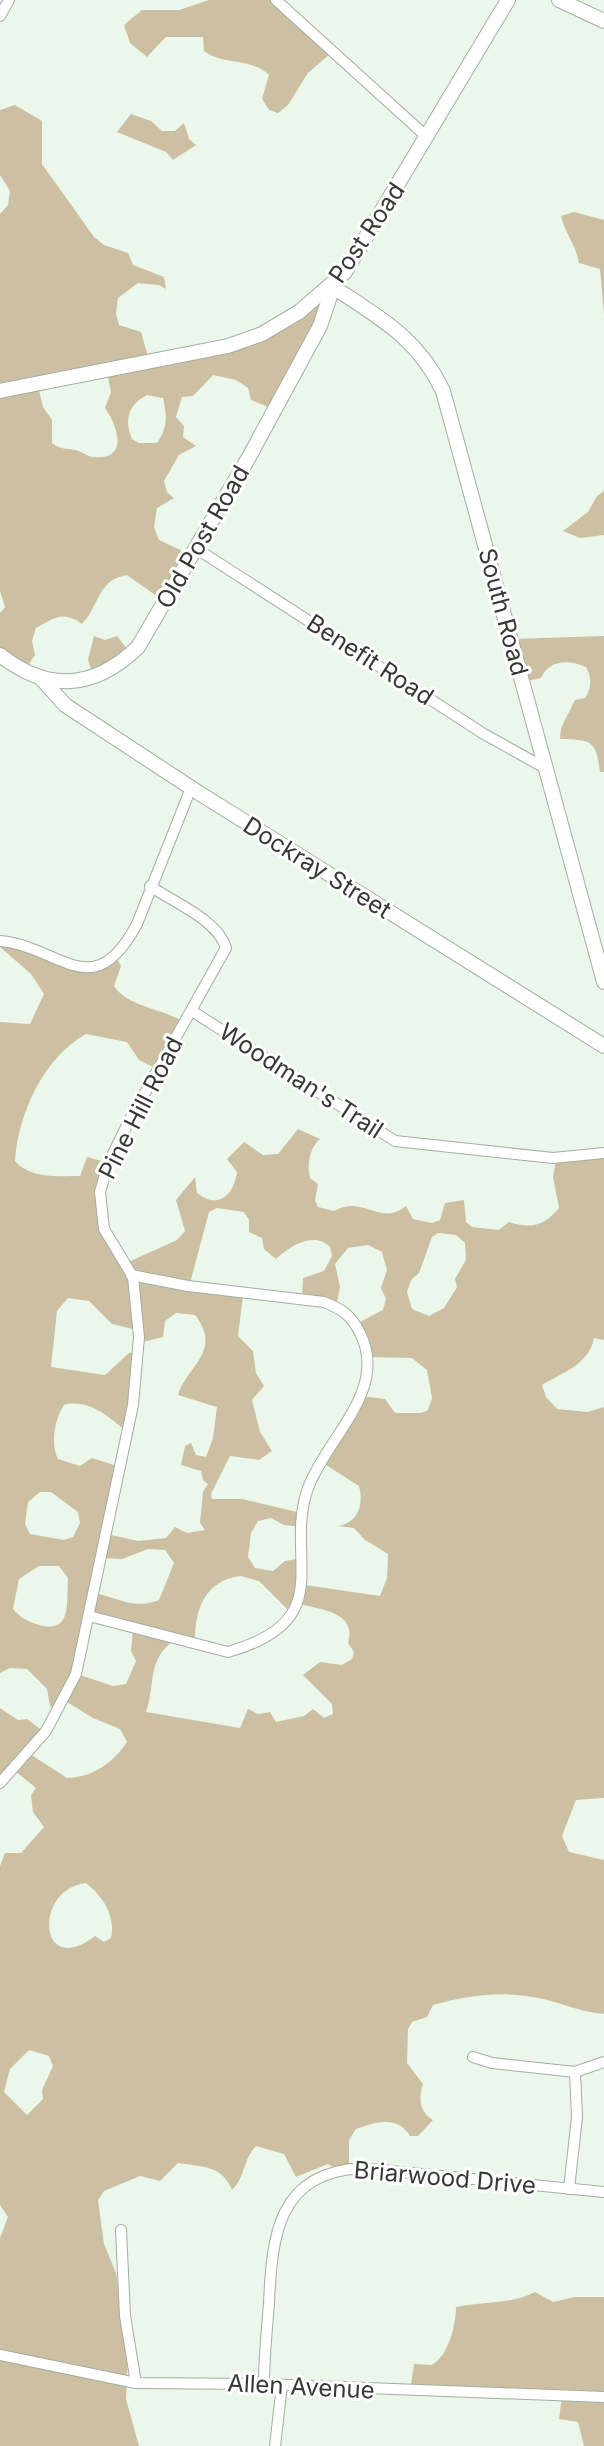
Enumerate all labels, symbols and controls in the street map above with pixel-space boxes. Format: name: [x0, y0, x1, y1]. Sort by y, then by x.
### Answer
street label: Post Road: [322, 177, 411, 288]
street label: Old Post Road: [150, 460, 255, 613]
street label: South Road: [473, 545, 534, 679]
street label: Benefit Road: [302, 608, 439, 711]
street label: Dockray Street: [238, 811, 397, 925]
street label: Woodman's Trail: [214, 1017, 389, 1144]
street label: Pine Hill Road: [92, 1032, 189, 1184]
street label: Briarwood Drive: [353, 2155, 537, 2200]
street label: Allen Avenue: [227, 2368, 375, 2405]

